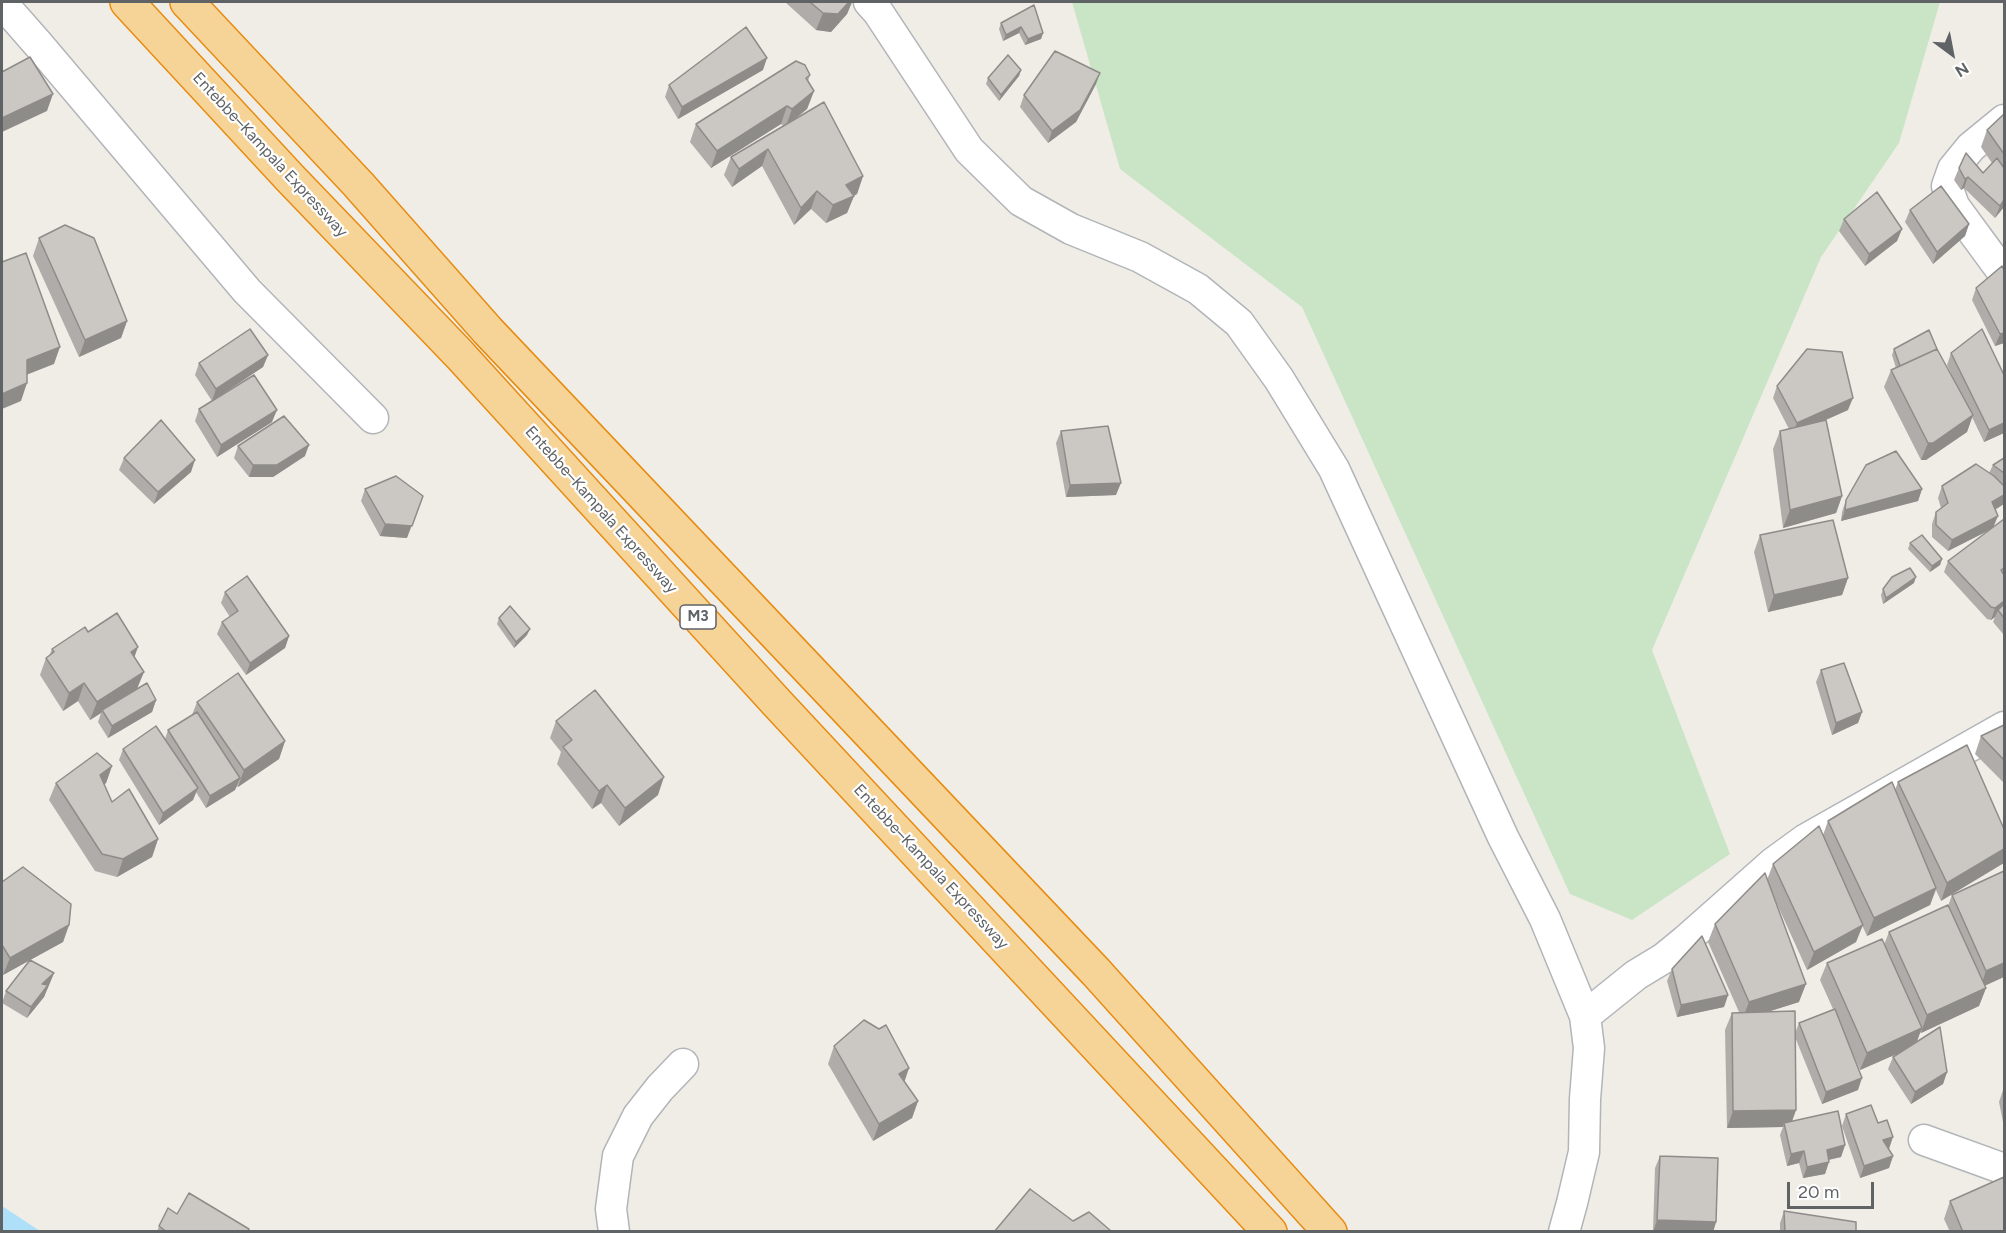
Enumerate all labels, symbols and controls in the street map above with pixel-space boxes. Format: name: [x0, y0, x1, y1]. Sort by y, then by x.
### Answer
north arrow: [1922, 24, 1982, 84]
text: N: [1952, 58, 1972, 81]
street label: Entebbe–Kampala Expressway: [188, 69, 352, 241]
street label: Entebbe–Kampala Expressway: [521, 422, 681, 598]
road number: M3: [680, 605, 716, 629]
street label: Entebbe–Kampala Expressway: [849, 781, 1013, 953]
scale bar: [1790, 1170, 1877, 1208]
text: 20 m: [1798, 1181, 1839, 1203]

